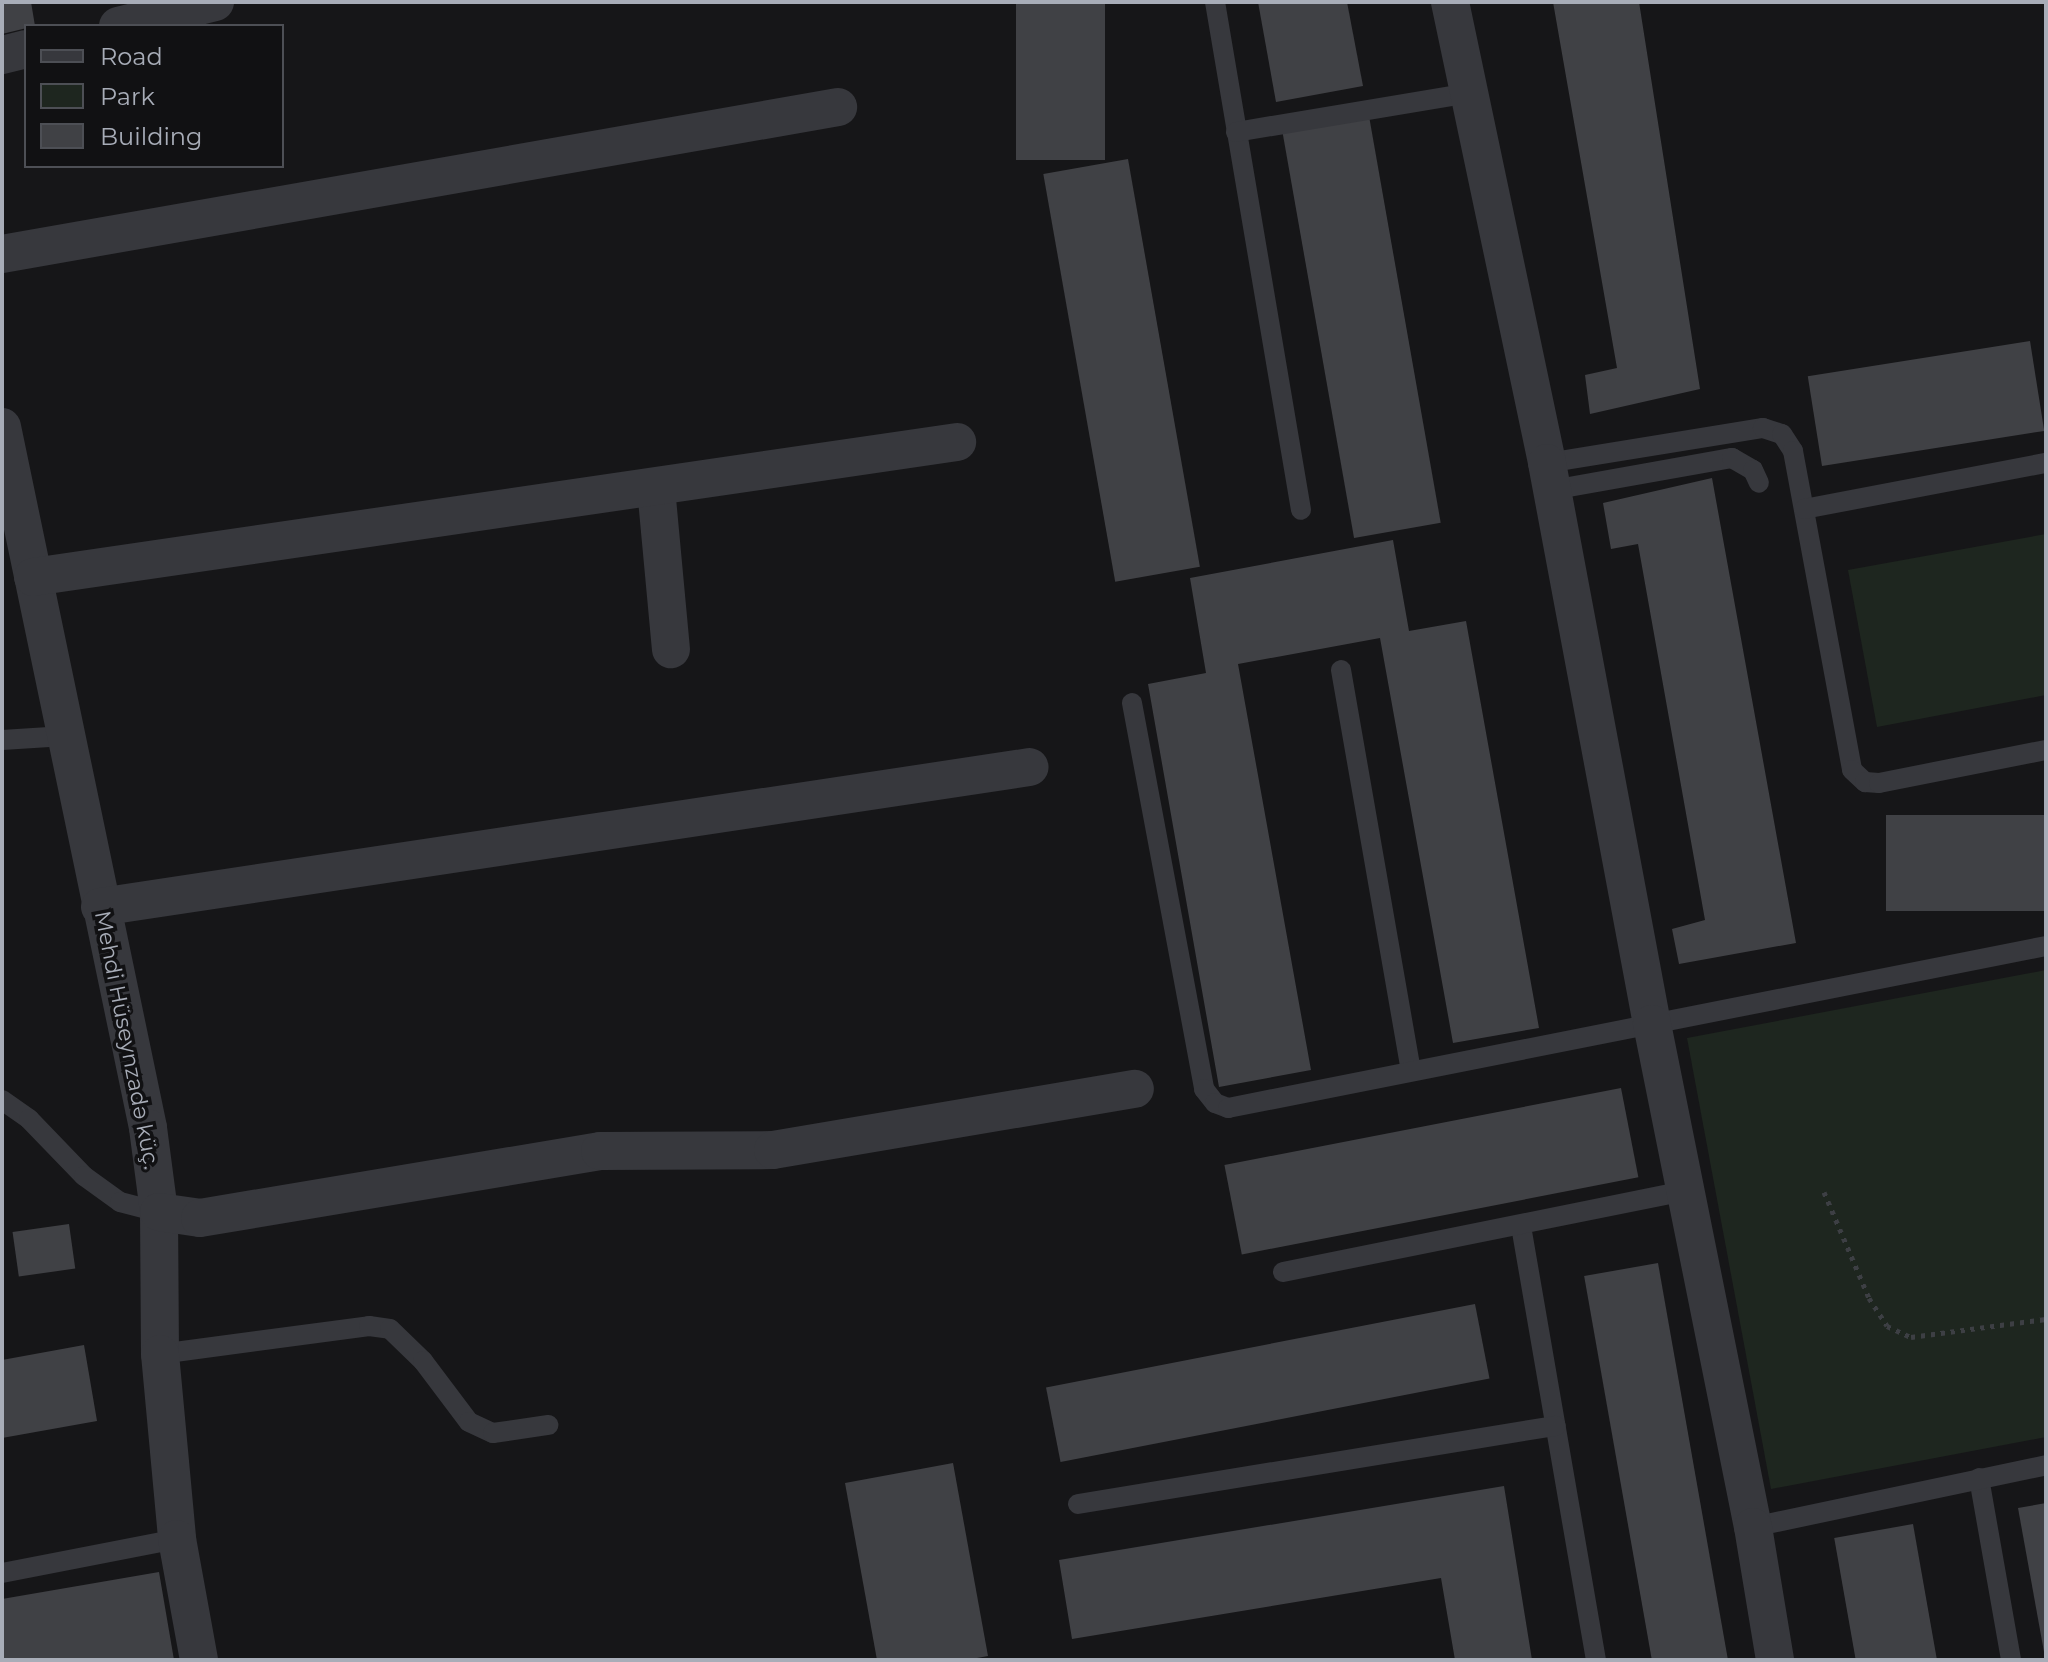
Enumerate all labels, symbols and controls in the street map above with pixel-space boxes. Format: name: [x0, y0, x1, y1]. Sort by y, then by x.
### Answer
legend: [24, 24, 284, 168]
text: Road: [100, 42, 163, 71]
text: Park: [100, 82, 155, 111]
text: Building: [100, 122, 203, 151]
street label: Mehdi Hüseynzadə küç.: [89, 909, 165, 1171]

